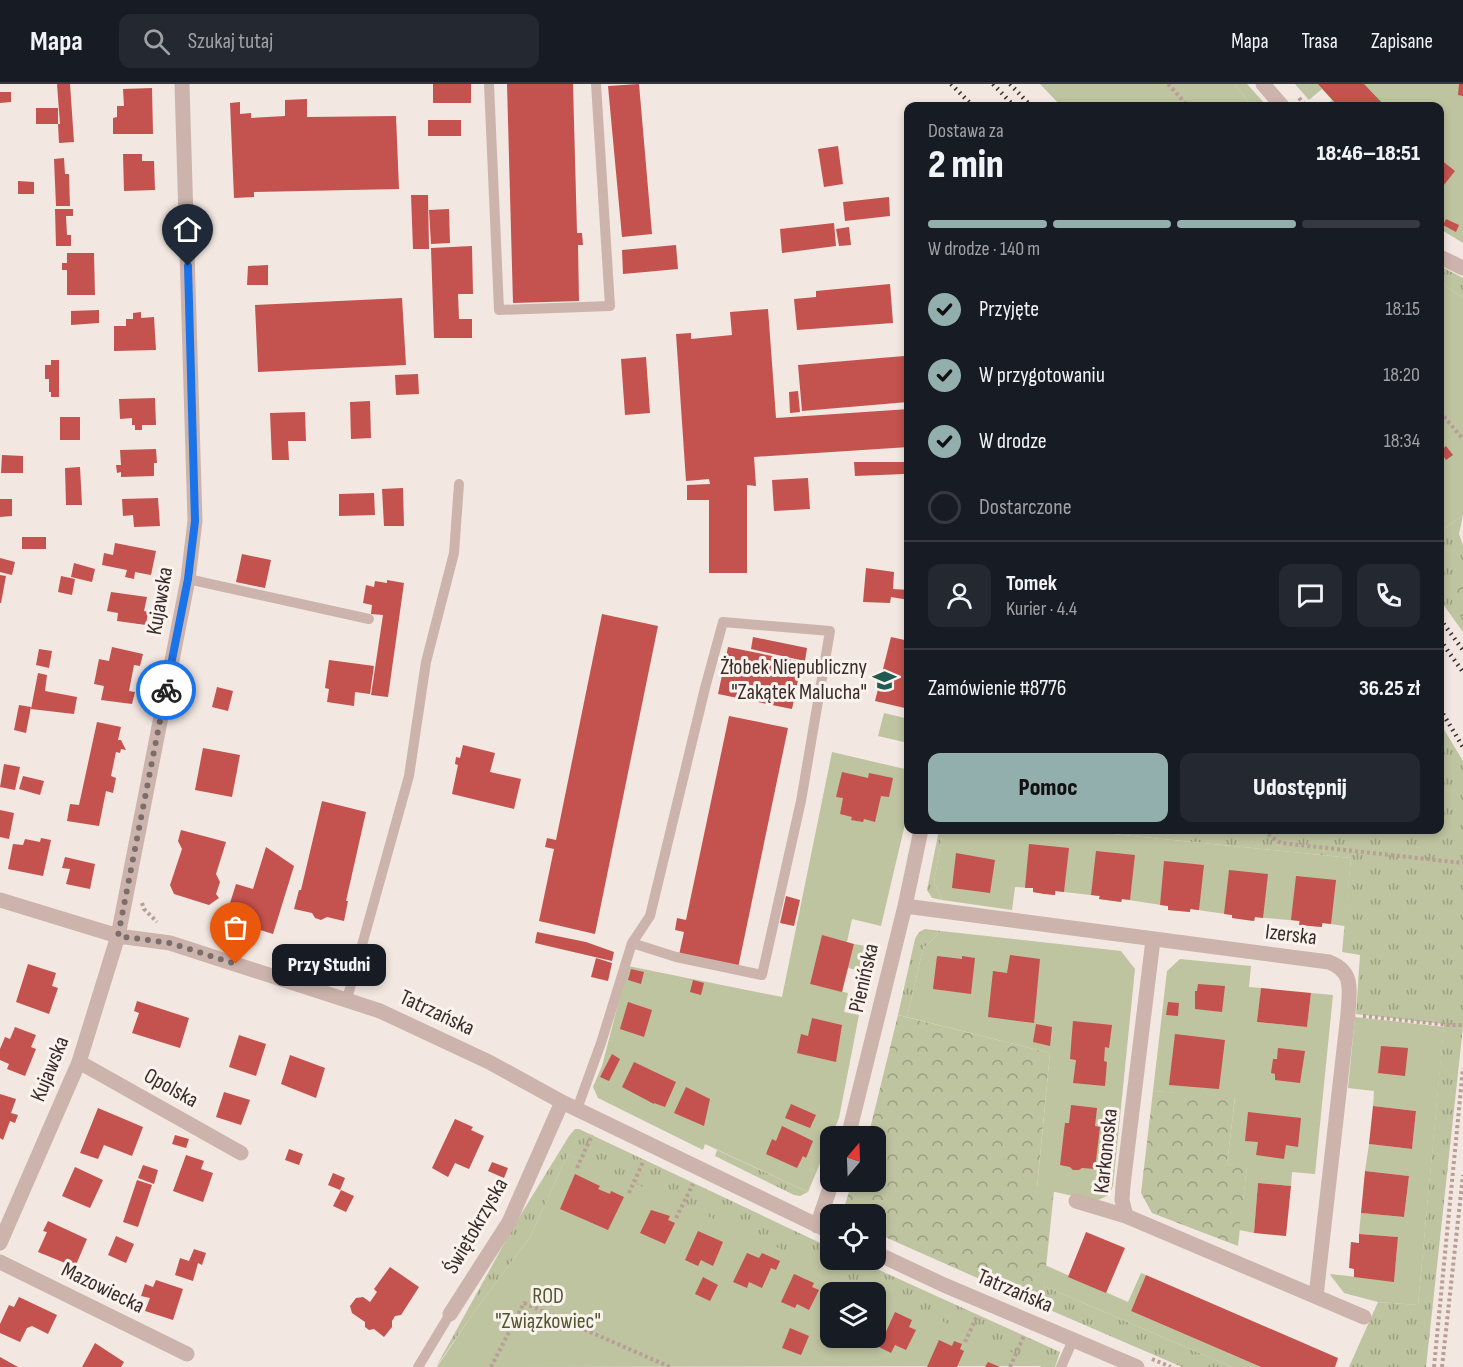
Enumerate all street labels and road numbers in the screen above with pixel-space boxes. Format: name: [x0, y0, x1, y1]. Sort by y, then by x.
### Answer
street label: Kujawska: [141, 565, 179, 637]
street label: Izerska: [1264, 918, 1318, 952]
street label: Pienińska: [843, 941, 885, 1015]
street label: Tatrzańska: [395, 984, 479, 1042]
street label: Kujawska: [25, 1032, 75, 1106]
street label: Opolska: [139, 1062, 203, 1114]
street label: Karkonoska: [1088, 1107, 1124, 1195]
street label: Świętokrzyska: [438, 1173, 514, 1279]
street label: Mazowiecka: [57, 1256, 149, 1320]
street label: Tatrzańska: [973, 1263, 1057, 1319]

